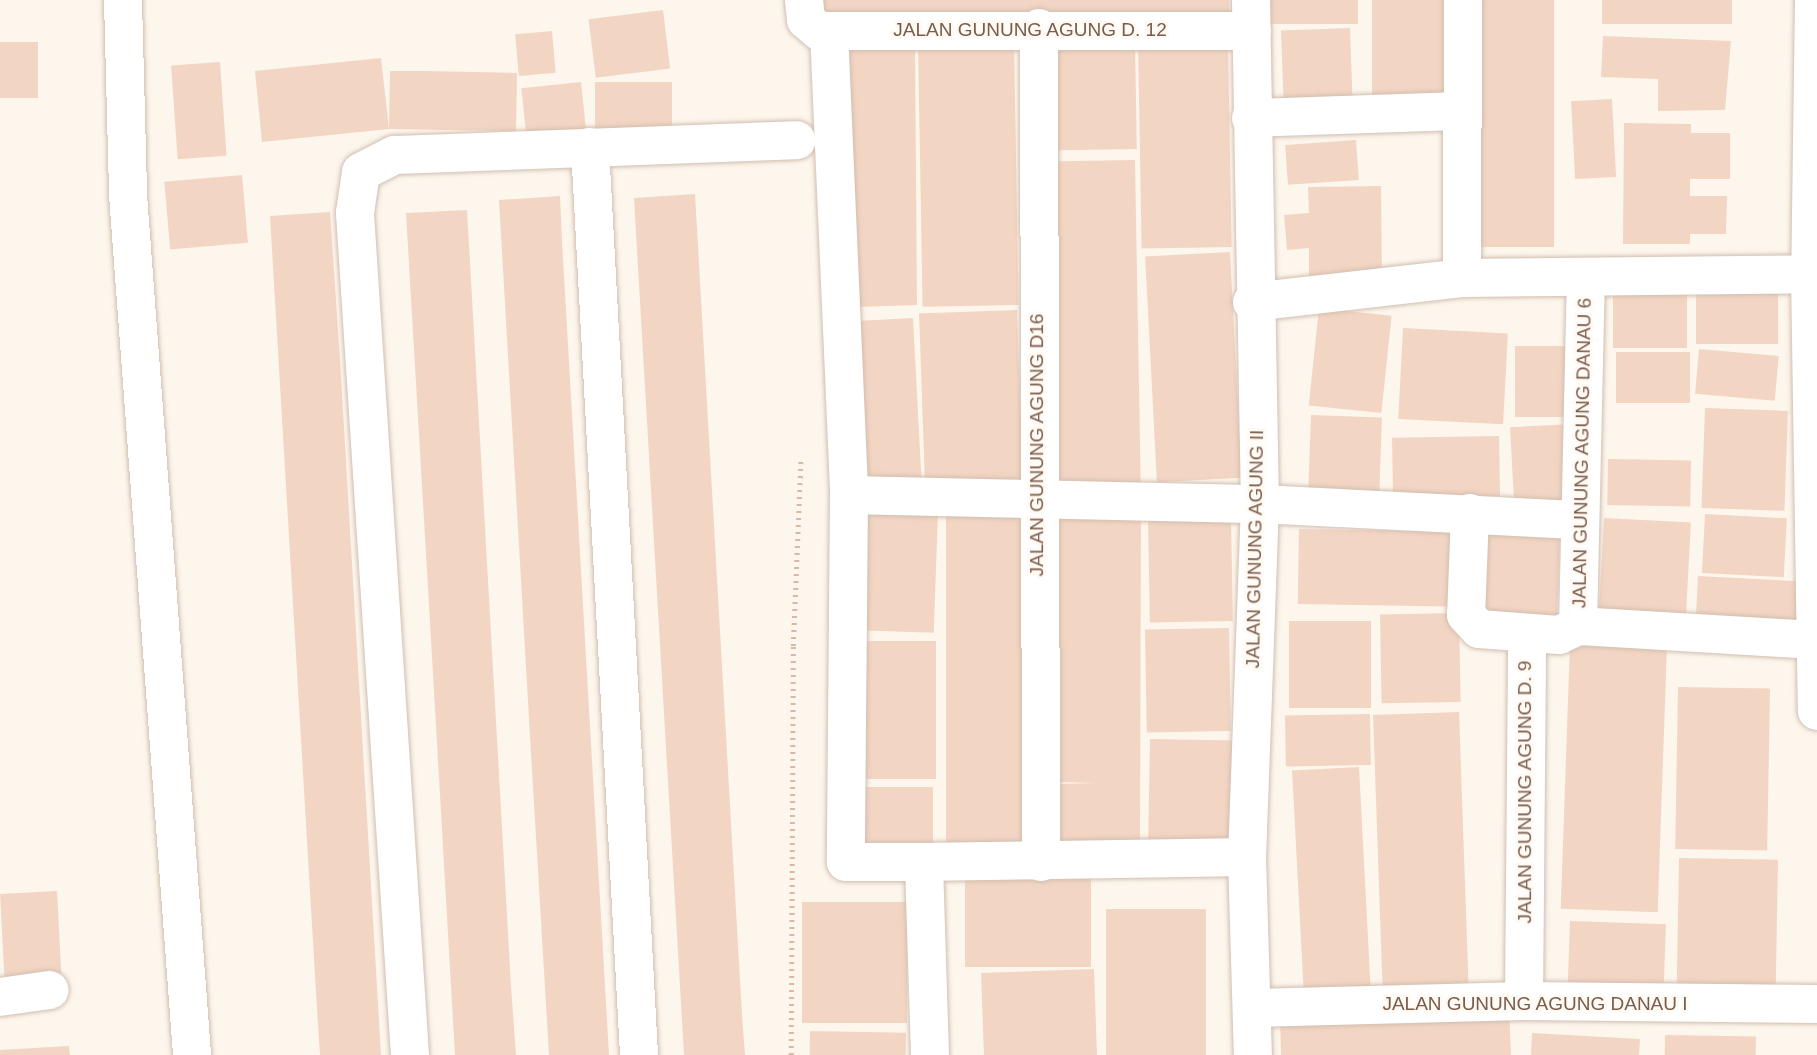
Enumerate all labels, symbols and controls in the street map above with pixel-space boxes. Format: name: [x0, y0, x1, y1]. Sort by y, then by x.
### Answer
street label: JALAN GUNUNG AGUNG D. 12: [893, 19, 1167, 41]
street label: JALAN GUNUNG AGUNG DANAU 6: [1568, 297, 1596, 609]
street label: JALAN GUNUNG AGUNG D16: [1026, 313, 1048, 577]
street label: JALAN GUNUNG AGUNG II: [1242, 429, 1268, 669]
street label: JALAN GUNUNG AGUNG D. 9: [1514, 660, 1536, 924]
street label: JALAN GUNUNG AGUNG DANAU I: [1382, 993, 1688, 1015]

